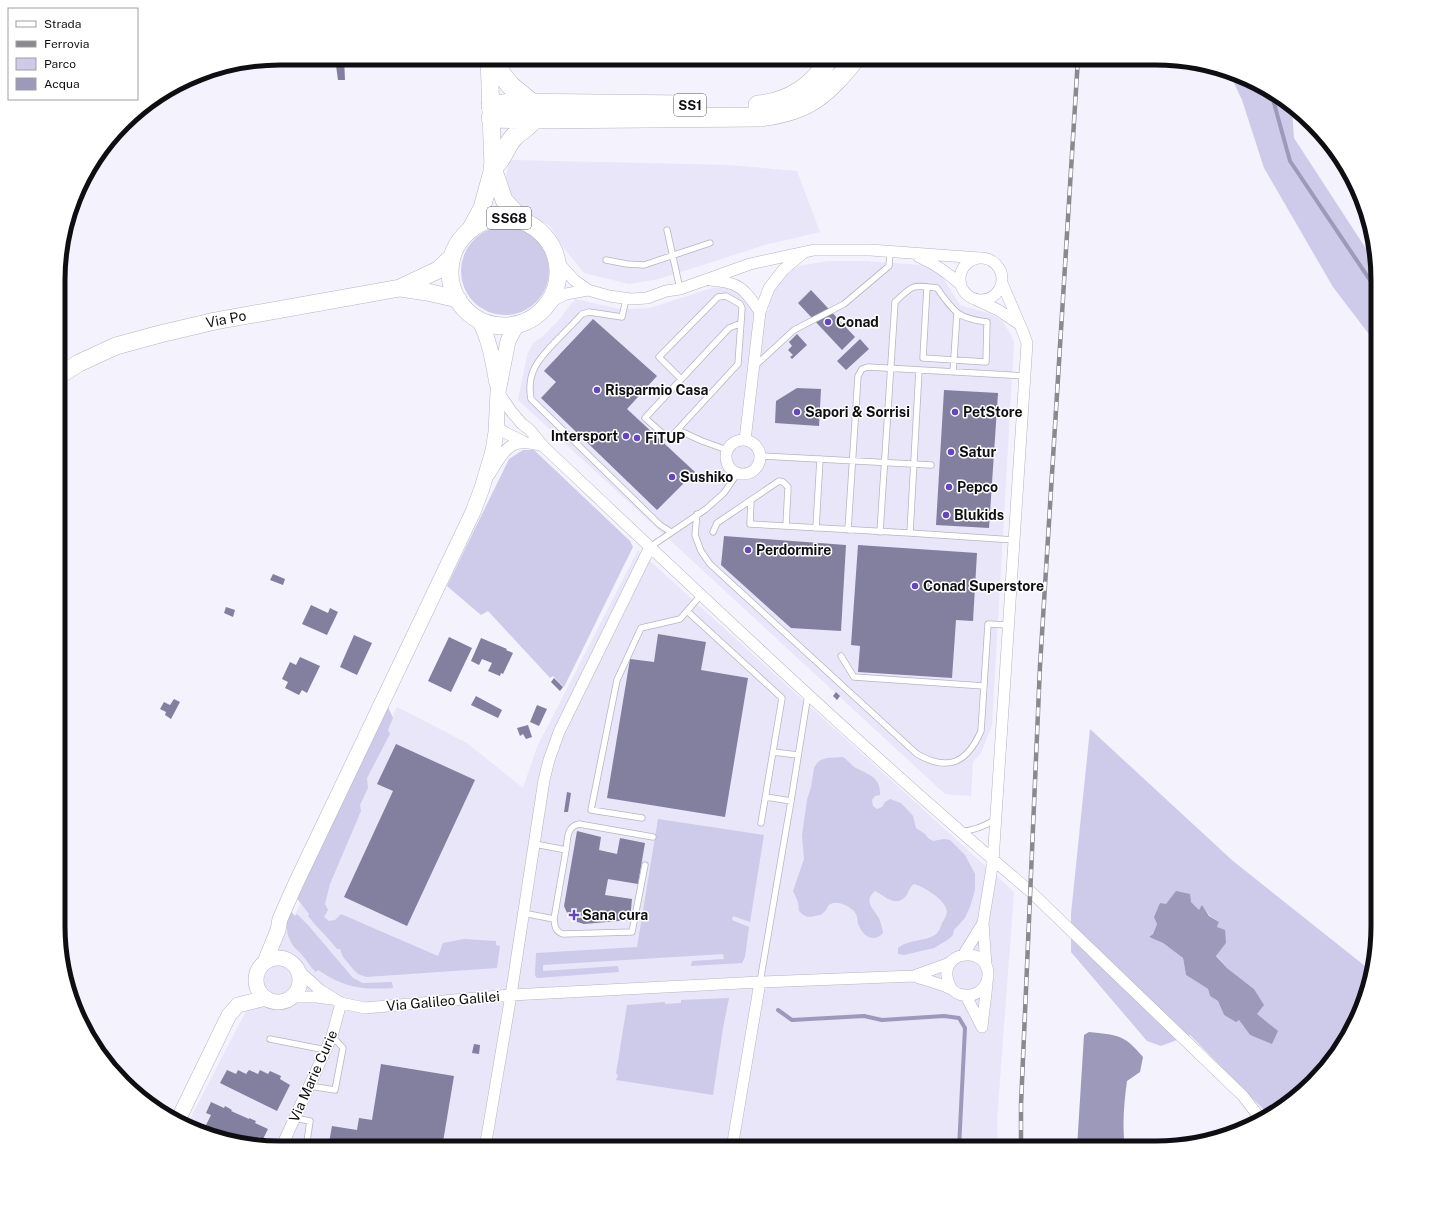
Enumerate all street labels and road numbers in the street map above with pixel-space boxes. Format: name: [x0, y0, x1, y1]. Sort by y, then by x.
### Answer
road number: SS1: [674, 94, 706, 116]
road number: SS68: [487, 207, 531, 229]
street label: Via Po: [204, 307, 248, 331]
street label: Via Galileo Galilei: [386, 988, 500, 1014]
street label: Via Marie Curie: [286, 1027, 340, 1124]

